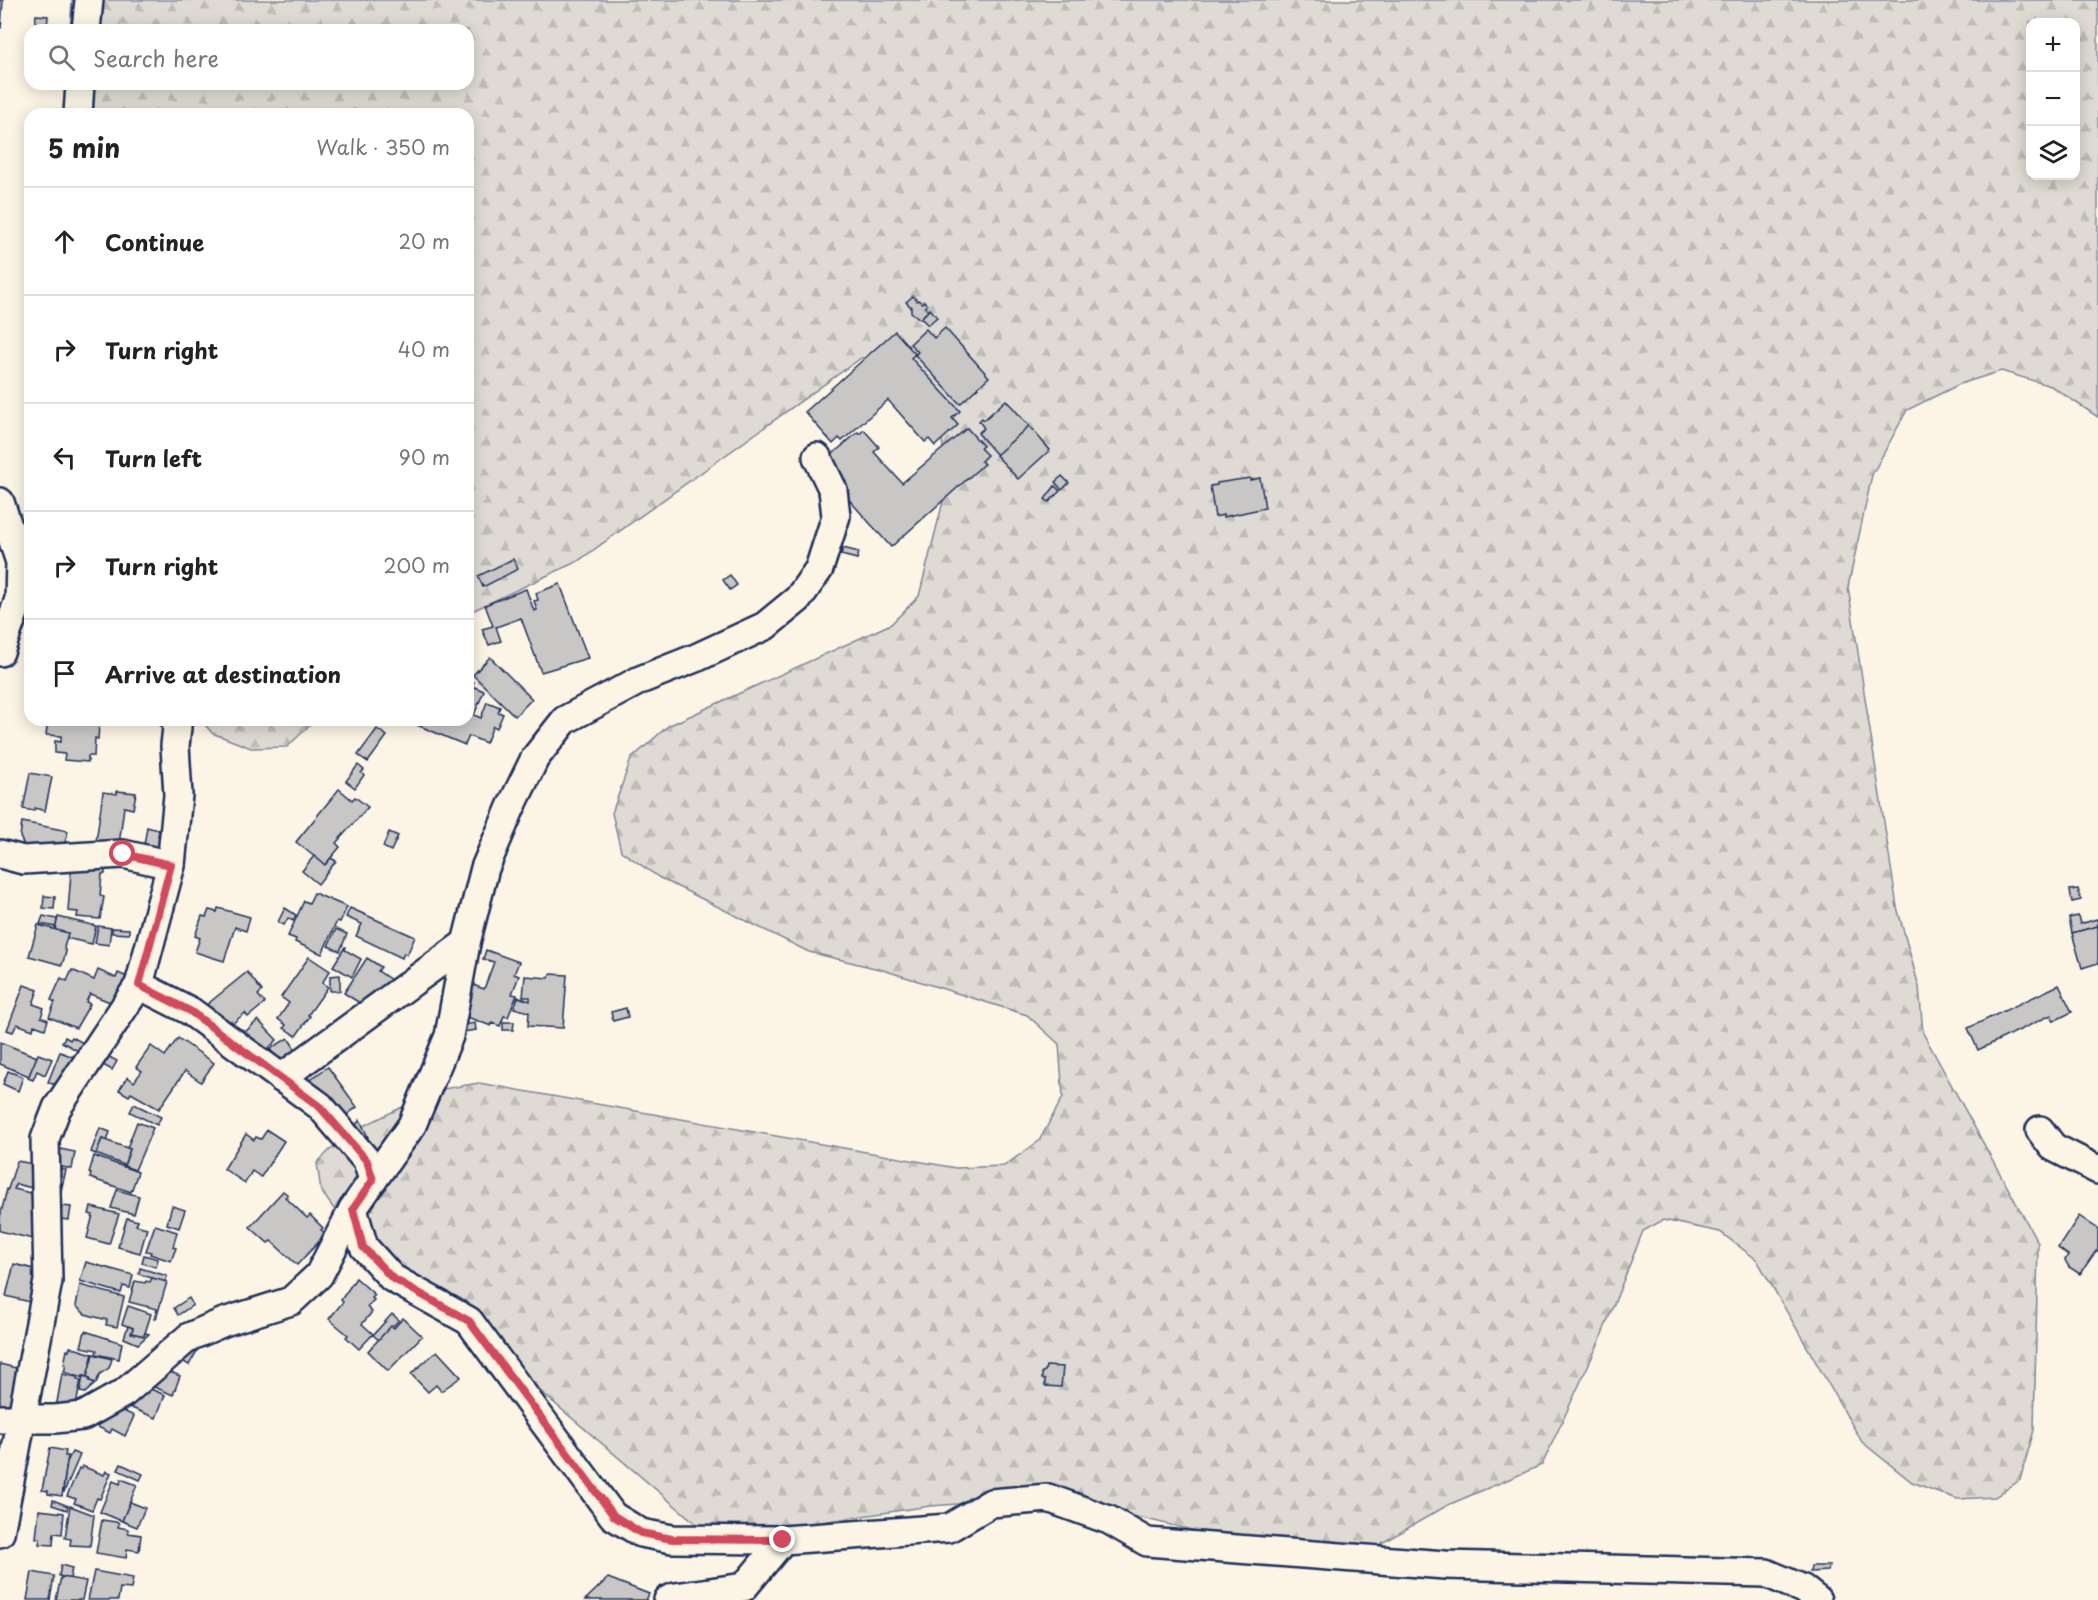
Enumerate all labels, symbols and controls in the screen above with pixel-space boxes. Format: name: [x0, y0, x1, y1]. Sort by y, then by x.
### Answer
map controls: [2026, 18, 2080, 180]
button: +: [2026, 18, 2080, 72]
search box: [24, 24, 474, 90]
icon: search: [45, 41, 78, 74]
text: Search here: [93, 41, 219, 74]
button: −: [2026, 72, 2080, 126]
button: layers: [2026, 126, 2080, 180]
text: 5 min: [48, 128, 120, 167]
text: Walk · 350 m: [317, 132, 450, 162]
icon: ahead: [48, 225, 81, 258]
text: Continue: [105, 225, 204, 258]
text: 20 m: [398, 226, 450, 256]
icon: right: [48, 333, 81, 366]
text: Turn right: [105, 333, 218, 366]
text: 40 m: [398, 334, 450, 364]
icon: left: [48, 441, 81, 474]
text: Turn left: [105, 441, 202, 474]
text: 90 m: [399, 442, 450, 472]
icon: right: [48, 549, 81, 582]
text: Turn right: [105, 549, 218, 582]
text: 200 m: [383, 550, 450, 580]
icon: arrive: [48, 657, 81, 690]
text: Arrive at destination: [105, 657, 341, 690]
route start: [109, 840, 135, 866]
route end: [769, 1526, 795, 1552]

